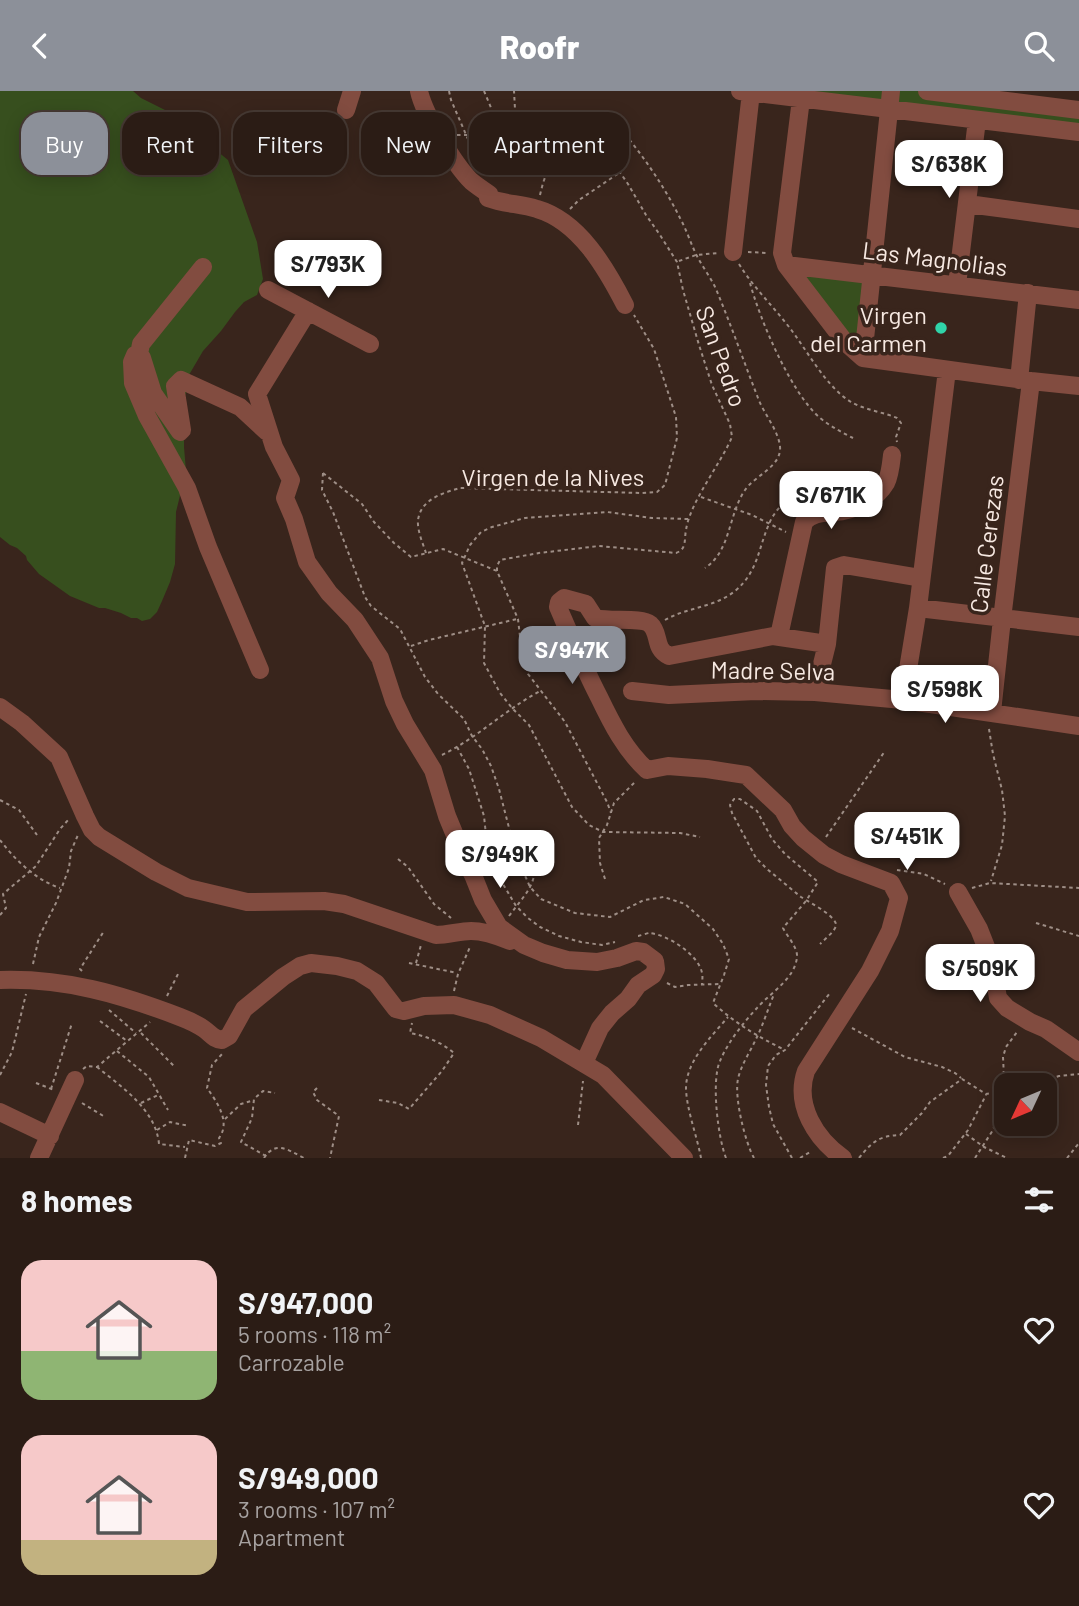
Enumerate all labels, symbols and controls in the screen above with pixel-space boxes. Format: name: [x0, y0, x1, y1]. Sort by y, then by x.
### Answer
icon: back: [21, 27, 59, 65]
text: Roofr: [500, 27, 579, 65]
icon: search: [1020, 27, 1058, 65]
chip: Buy: [21, 112, 108, 175]
chip: Rent: [122, 112, 219, 175]
chip: Filters: [233, 112, 347, 175]
chip: New: [361, 112, 455, 175]
chip: Apartment: [469, 112, 629, 175]
pin: S/638K: [892, 141, 1006, 200]
text: S/638K: [911, 149, 987, 177]
street label: Las Magnolias: [861, 235, 1009, 281]
pin: S/793K: [271, 241, 385, 300]
text: S/793K: [290, 249, 366, 277]
place label: Virgen del Carmen: [810, 300, 927, 357]
street label: San Pedro: [690, 302, 754, 410]
marker: Virgen del Carmen: [933, 320, 949, 336]
street label: Virgen de la Nives: [462, 462, 644, 491]
pin: S/671K: [774, 471, 888, 531]
street label: Calle Cerezas: [963, 473, 1009, 615]
text: S/671K: [795, 480, 867, 508]
pin: S/947K: [515, 627, 629, 686]
text: S/947K: [535, 635, 609, 663]
street label: Madre Selva: [711, 654, 835, 686]
pin: S/598K: [888, 665, 1002, 725]
text: S/598K: [907, 674, 983, 702]
pin: S/451K: [850, 813, 964, 872]
text: S/451K: [870, 821, 944, 849]
pin: S/949K: [443, 831, 557, 890]
text: S/949K: [461, 839, 539, 867]
pin: S/509K: [923, 944, 1037, 1004]
text: S/509K: [942, 953, 1018, 981]
north arrow: [994, 1073, 1057, 1136]
map controls: [994, 1073, 1057, 1136]
icon: filters: [1020, 1181, 1058, 1219]
text: 8 homes: [21, 1182, 132, 1218]
text: S/947,000: [238, 1284, 373, 1320]
icon: home: [77, 1288, 161, 1372]
icon: heart: [1020, 1311, 1058, 1349]
text: 5 rooms · 118 m²: [238, 1320, 391, 1348]
text: Carrozable: [238, 1348, 345, 1376]
text: S/949,000: [238, 1459, 379, 1495]
icon: home: [77, 1463, 161, 1547]
icon: heart: [1020, 1486, 1058, 1524]
text: 3 rooms · 107 m²: [238, 1495, 395, 1523]
text: Apartment: [238, 1523, 345, 1551]

